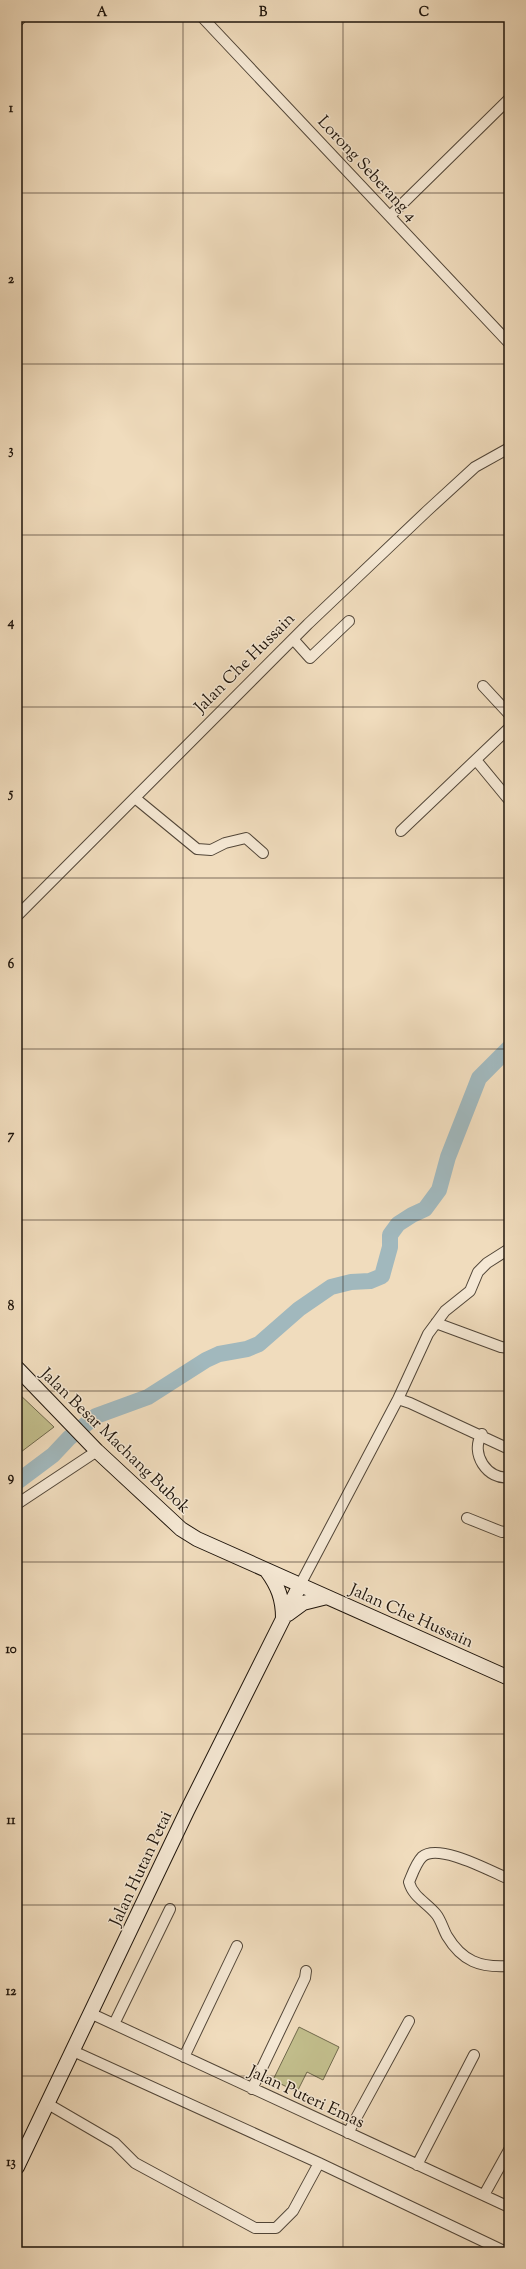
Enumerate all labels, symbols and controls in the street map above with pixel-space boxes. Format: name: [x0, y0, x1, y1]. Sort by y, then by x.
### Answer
text: A: [97, 4, 108, 22]
text: B: [259, 4, 268, 22]
text: C: [419, 4, 429, 22]
text: 1: [9, 100, 14, 118]
street label: Lorong Seberang 4: [311, 111, 422, 228]
text: 2: [8, 271, 15, 289]
text: 3: [8, 442, 14, 460]
street label: Jalan Che Hussain: [189, 608, 301, 720]
text: 4: [7, 614, 15, 632]
text: 5: [8, 785, 14, 803]
text: 6: [8, 956, 15, 974]
text: 7: [8, 1127, 15, 1145]
text: 8: [8, 1298, 15, 1316]
street label: Jalan Besar Machang Bubok: [33, 1362, 195, 1520]
text: 9: [8, 1469, 15, 1487]
street label: Jalan Che Hussain: [344, 1578, 477, 1655]
text: 10: [5, 1641, 17, 1659]
street label: Jalan Hutan Petai: [104, 1807, 179, 1931]
text: 11: [7, 1812, 16, 1830]
text: 12: [6, 1983, 17, 2001]
street label: Jalan Puteri Emas: [243, 2060, 368, 2135]
text: 13: [6, 2154, 16, 2172]

